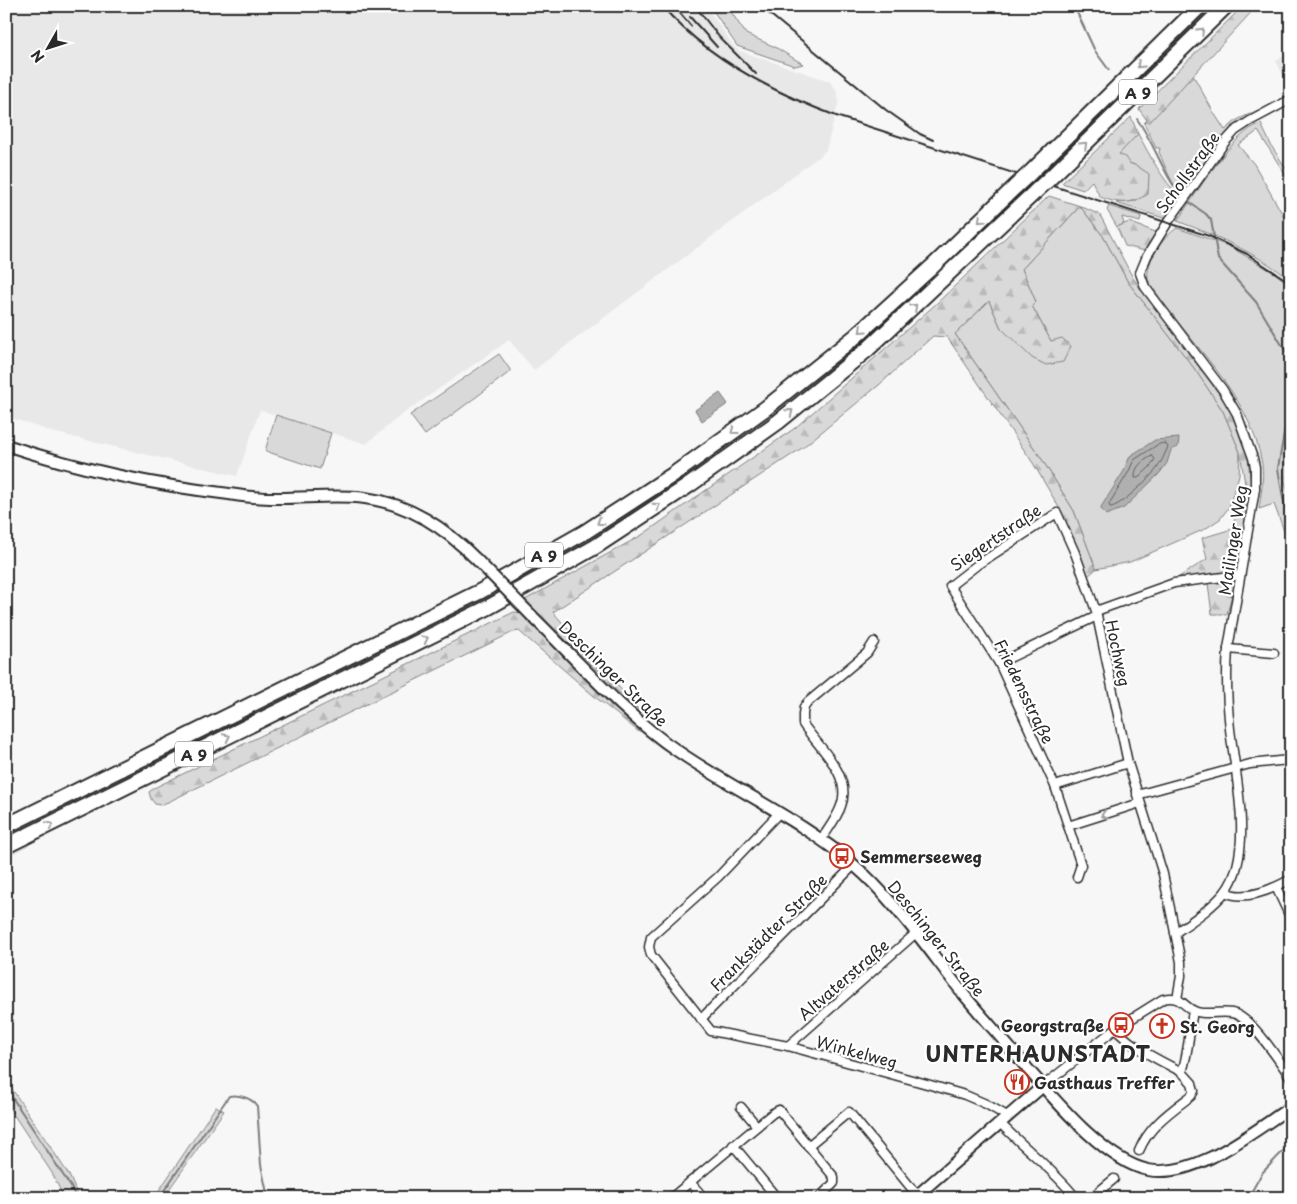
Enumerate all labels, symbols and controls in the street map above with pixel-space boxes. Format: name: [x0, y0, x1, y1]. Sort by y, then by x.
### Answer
north arrow: [22, 22, 72, 72]
one-way arrow: [1195, 28, 1204, 37]
text: N: [26, 46, 49, 67]
one-way arrow: [1137, 59, 1146, 68]
road number: A 9: [1119, 80, 1157, 104]
street label: Schollstraße: [1149, 126, 1225, 218]
one-way arrow: [1079, 141, 1088, 150]
one-way arrow: [978, 214, 987, 223]
one-way arrow: [908, 304, 917, 313]
one-way arrow: [858, 324, 867, 333]
one-way arrow: [784, 410, 793, 418]
one-way arrow: [730, 425, 740, 434]
street label: Mailinger Weg: [1211, 483, 1253, 597]
street label: Siegertstraße: [945, 498, 1045, 576]
one-way arrow: [652, 503, 661, 513]
one-way arrow: [596, 516, 606, 525]
road number: A 9: [525, 542, 563, 568]
street label: Deschinger Straße: [554, 615, 674, 731]
street label: Hochweg: [1100, 617, 1138, 689]
one-way arrow: [420, 635, 429, 645]
street label: Friedensstraße: [989, 635, 1061, 747]
one-way arrow: [222, 733, 231, 744]
road number: A 9: [175, 742, 213, 766]
one-way arrow: [1100, 809, 1109, 819]
one-way arrow: [45, 821, 54, 831]
bus stop icon: Semmerseeweg: [829, 843, 855, 869]
place label: Semmerseeweg: [860, 844, 982, 868]
street label: Frankstädter Straße: [704, 868, 832, 996]
street label: Deschinger Straße: [883, 875, 991, 1001]
street label: Altvaterstraße: [792, 933, 894, 1025]
bus stop icon: Georgstraße: [1108, 1012, 1134, 1038]
place label: Georgstraße: [1001, 1013, 1104, 1037]
church icon: St. Georg: [1149, 1013, 1175, 1039]
place label: St. Georg: [1180, 1014, 1255, 1038]
street label: Winkelweg: [814, 1029, 900, 1073]
district label: UNTERHAUNSTADT: [925, 1037, 1151, 1069]
restaurant icon: Gasthaus Treffer: [1004, 1069, 1030, 1095]
place label: Gasthaus Treffer: [1034, 1070, 1175, 1094]

